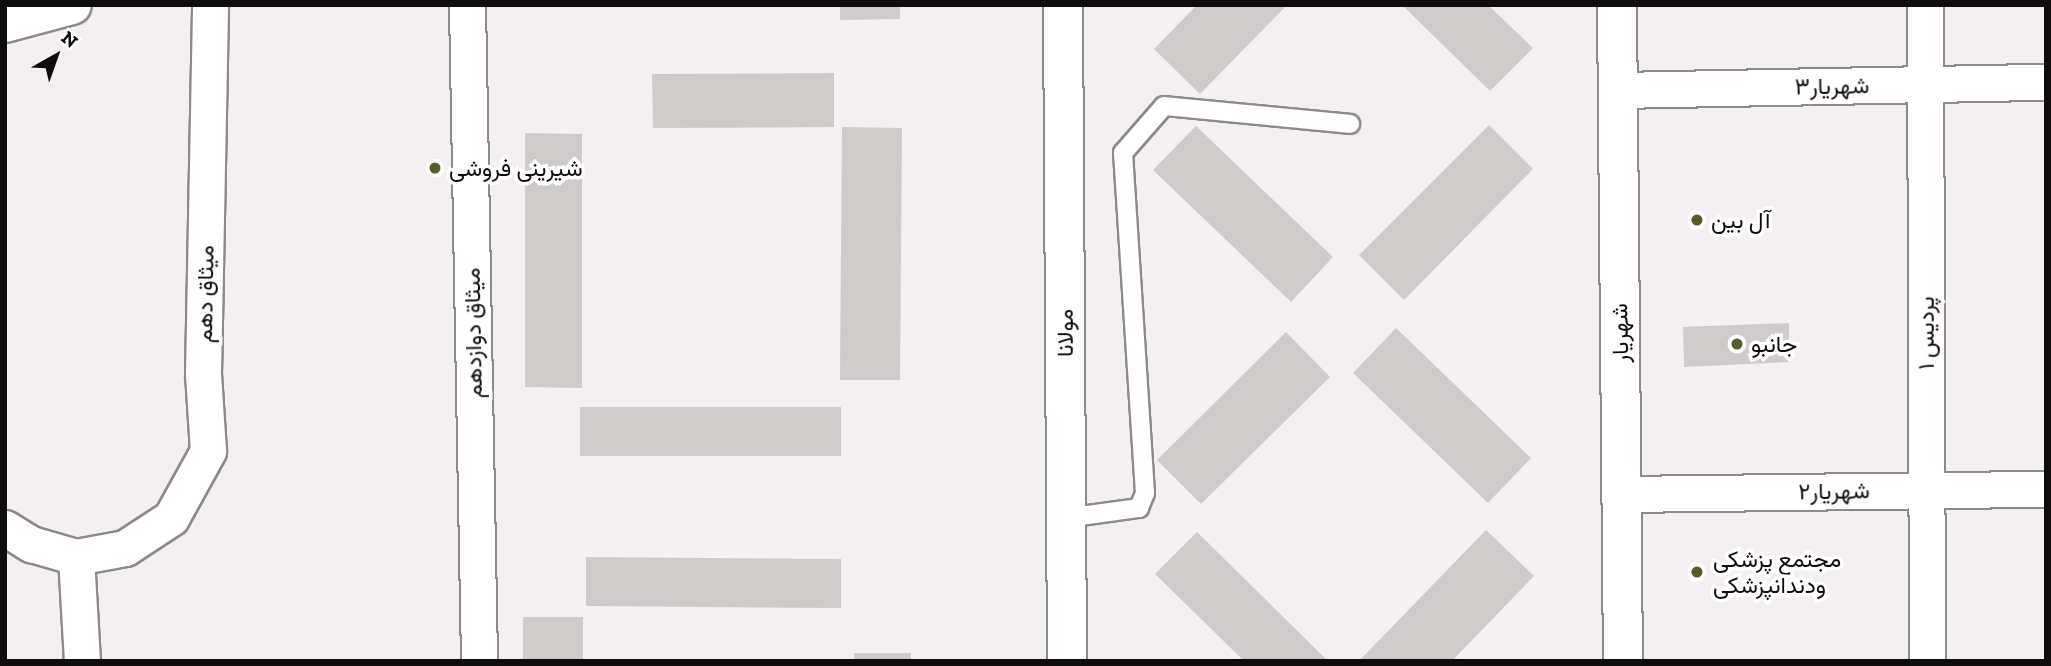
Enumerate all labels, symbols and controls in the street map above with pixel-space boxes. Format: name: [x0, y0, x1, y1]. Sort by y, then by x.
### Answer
north arrow: [21, 21, 91, 91]
text: N: [57, 26, 83, 53]
street label: شهریار۳: [1794, 72, 1870, 100]
place label: شیرینی فروشی: [449, 154, 583, 182]
marker: شیرینی فروشی: [427, 160, 443, 176]
place label: آل بین: [1711, 206, 1770, 234]
marker: آل بین: [1689, 212, 1705, 228]
street label: میثاق دهم: [190, 245, 220, 343]
street label: میثاق دوازدهم: [458, 267, 488, 399]
street label: پردیس ۱: [1912, 296, 1940, 370]
street label: شهریار: [1606, 303, 1634, 363]
street label: مولانا: [1051, 309, 1079, 357]
place label: جانبو: [1751, 330, 1797, 358]
marker: جانبو: [1729, 336, 1745, 352]
street label: شهریار۲: [1798, 477, 1870, 505]
place label: مجتمع پزشکی ودندانپزشکی: [1713, 545, 1841, 599]
marker: مجتمع پزشکی ودندانپزشکی: [1687, 562, 1707, 582]

